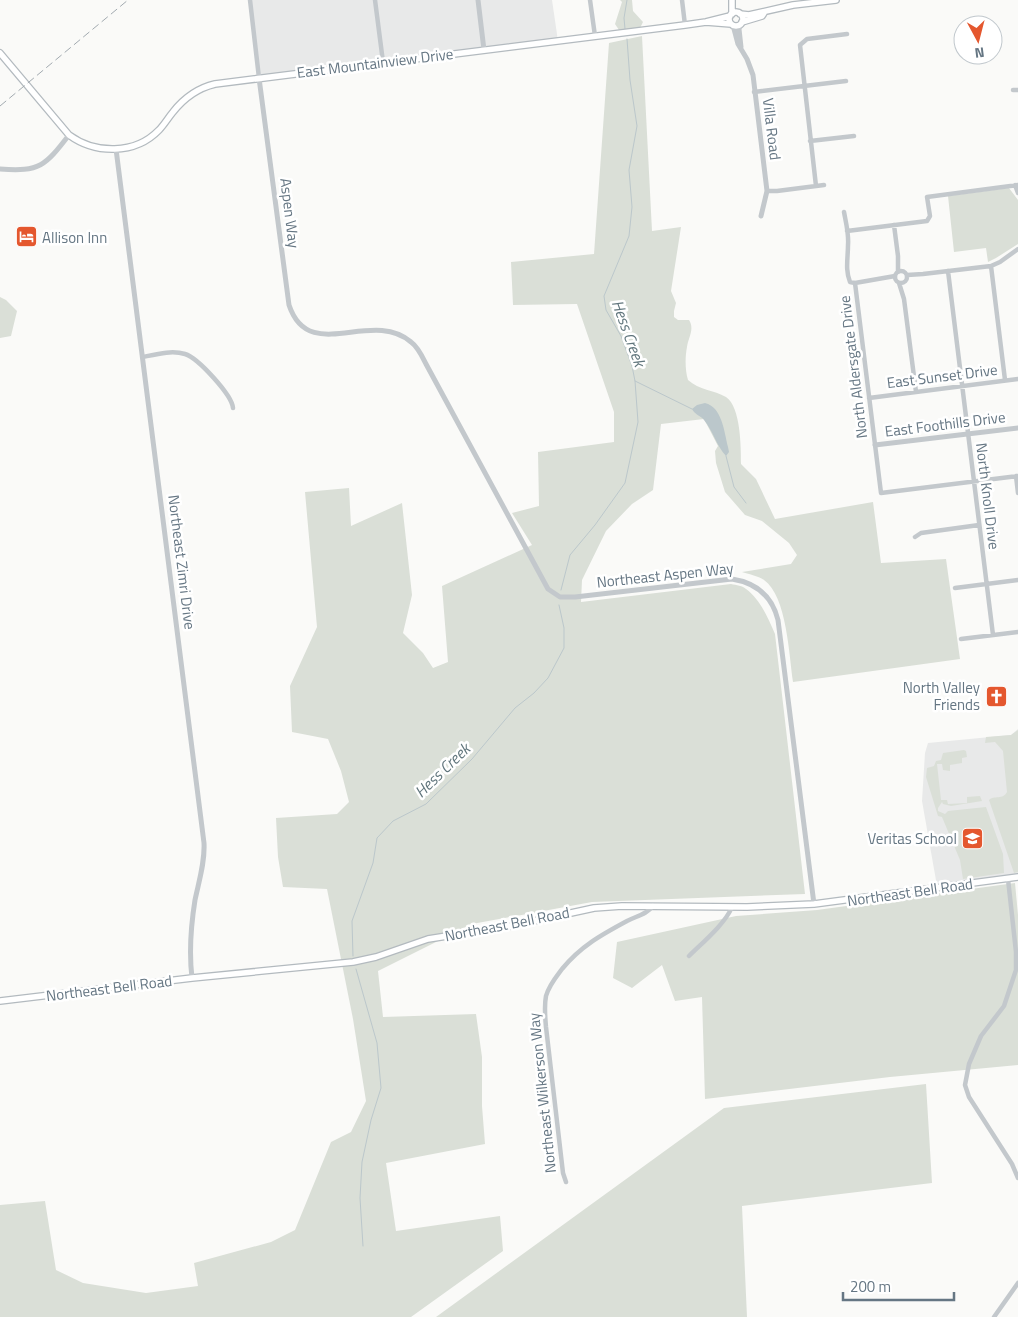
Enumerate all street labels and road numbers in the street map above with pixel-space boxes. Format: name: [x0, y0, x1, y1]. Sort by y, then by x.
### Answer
street label: East Mountainview Drive: [296, 42, 454, 84]
street label: Villa Road: [757, 97, 787, 161]
street label: Aspen Way: [274, 177, 306, 249]
street label: North Aldersgate Drive: [833, 294, 873, 440]
street label: East Sunset Drive: [885, 358, 999, 394]
street label: East Foothills Drive: [883, 405, 1007, 443]
street label: North Knoll Drive: [970, 441, 1006, 551]
street label: Northeast Zimri Drive: [162, 493, 202, 631]
street label: Northeast Aspen Way: [595, 556, 735, 594]
street label: Northeast Bell Road: [846, 872, 974, 912]
street label: Northeast Bell Road: [443, 901, 571, 947]
street label: Northeast Bell Road: [45, 969, 173, 1007]
street label: Northeast Wilkerson Way: [522, 1012, 562, 1174]

